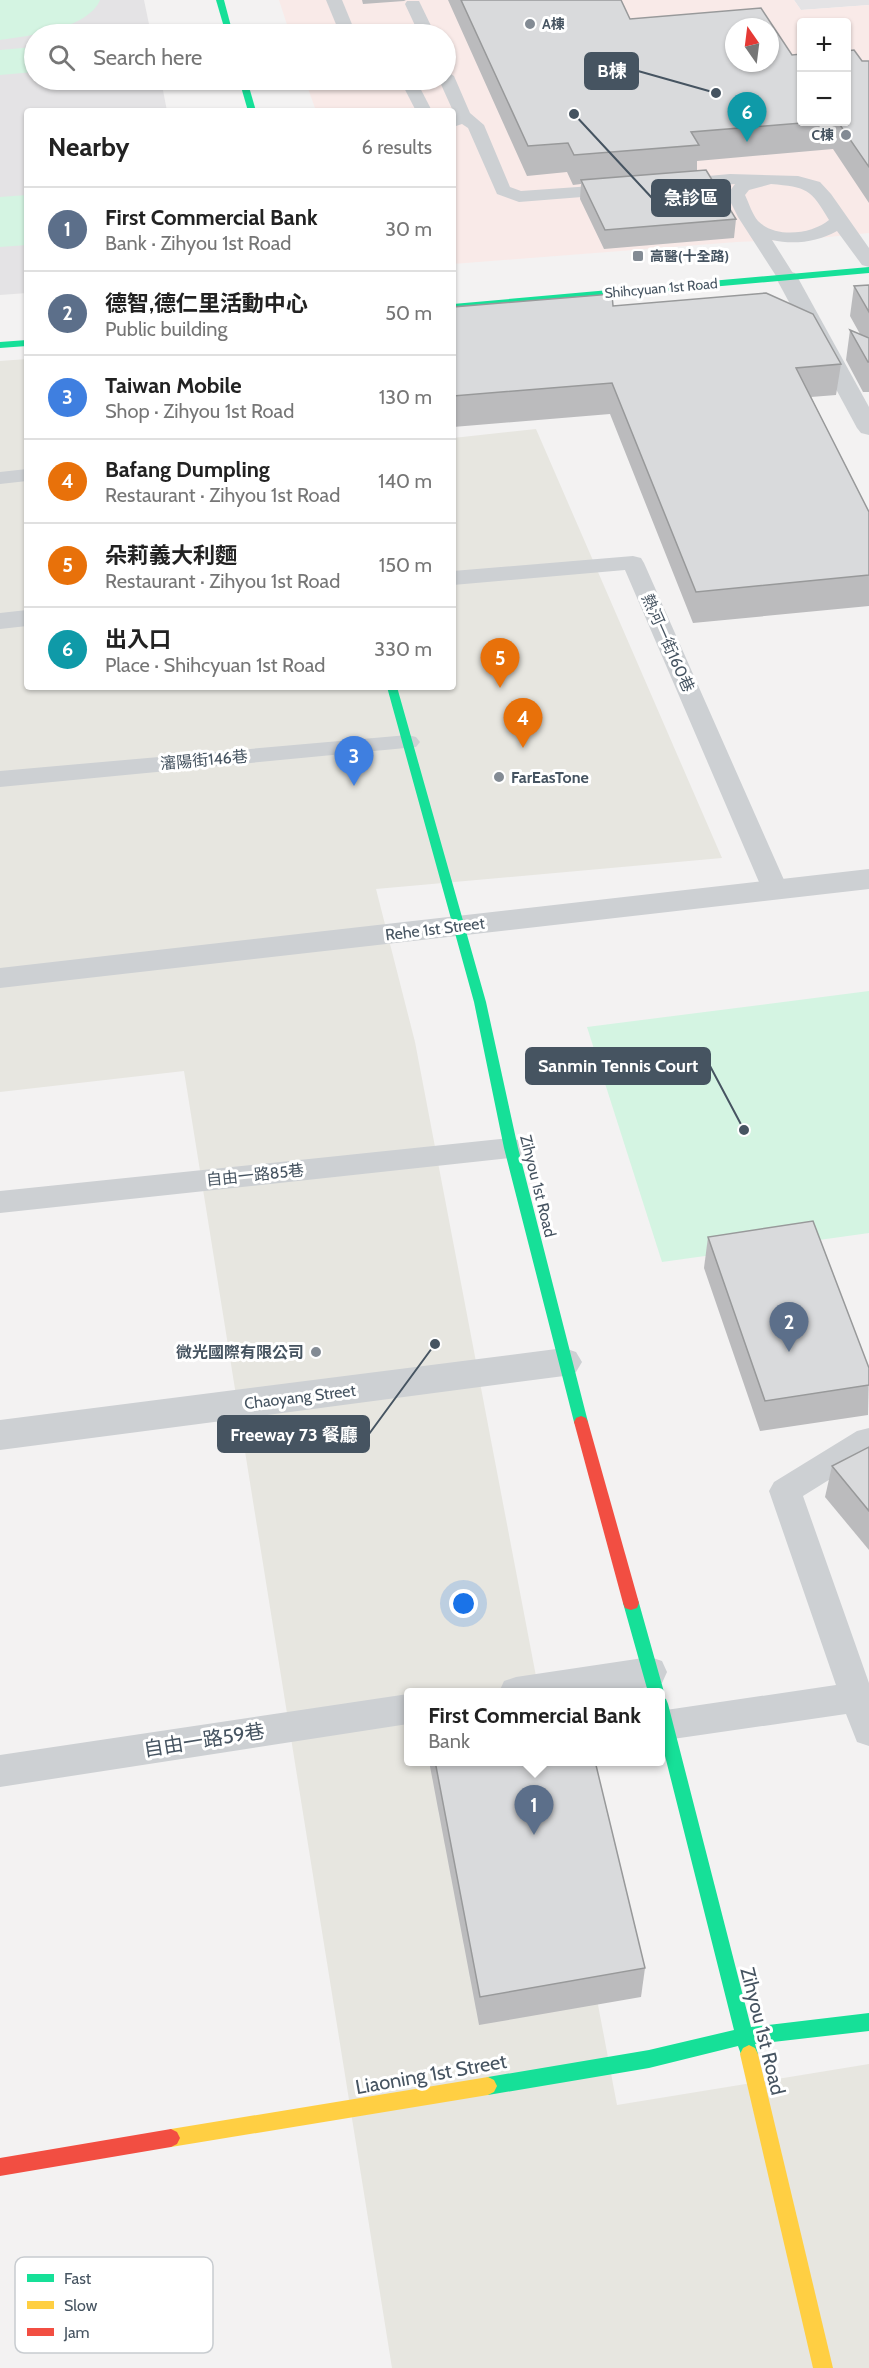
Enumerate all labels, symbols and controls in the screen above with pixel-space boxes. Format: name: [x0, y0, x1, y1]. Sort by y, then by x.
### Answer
place label: A棟: [542, 15, 565, 33]
marker: A棟: [523, 17, 537, 31]
north arrow: [725, 18, 779, 72]
map controls: [797, 18, 851, 126]
button: +: [797, 18, 851, 72]
search box: [24, 24, 456, 90]
icon: search: [45, 41, 78, 74]
text: Search here: [93, 44, 202, 71]
callout: B棟: [585, 53, 638, 89]
text: B棟: [597, 60, 627, 82]
button: −: [797, 72, 851, 126]
pin: 6: [728, 92, 766, 142]
place label: C棟: [811, 126, 834, 144]
marker: C棟: [839, 128, 853, 142]
text: Nearby: [48, 131, 129, 163]
text: 6 results: [361, 135, 432, 159]
callout: 急診區: [652, 180, 730, 216]
text: 急診區: [664, 187, 718, 209]
text: First Commercial Bank: [105, 204, 318, 231]
text: 1: [64, 217, 71, 241]
text: 30 m: [385, 217, 432, 241]
text: Bank · Zihyou 1st Road: [105, 231, 291, 255]
place label: 高醫(十全路): [650, 247, 729, 265]
marker: 高醫(十全路): [631, 249, 645, 263]
street label: Shihcyuan 1st Road: [604, 274, 718, 302]
text: 德智,德仁里活動中心: [105, 290, 308, 317]
text: 2: [62, 301, 73, 325]
text: 50 m: [385, 301, 432, 325]
text: Public building: [105, 317, 227, 341]
text: Taiwan Mobile: [105, 372, 242, 399]
text: 3: [62, 385, 73, 409]
text: 130 m: [379, 385, 432, 409]
text: Shop · Zihyou 1st Road: [105, 399, 294, 423]
text: Bafang Dumpling: [105, 456, 270, 483]
text: 4: [61, 469, 74, 493]
text: 140 m: [378, 469, 432, 493]
text: Restaurant · Zihyou 1st Road: [105, 483, 340, 507]
text: 朵莉義大利麵: [105, 542, 237, 569]
text: 5: [62, 553, 73, 577]
text: 150 m: [379, 553, 432, 577]
text: Restaurant · Zihyou 1st Road: [105, 569, 340, 593]
street label: 熱河一街160巷: [638, 591, 698, 695]
text: 出入口: [105, 626, 171, 653]
text: 6: [62, 637, 73, 661]
text: 330 m: [374, 637, 432, 661]
pin: 5: [480, 638, 520, 688]
text: Place · Shihcyuan 1st Road: [105, 653, 325, 677]
pin: 4: [504, 698, 542, 748]
pin: 3: [334, 736, 374, 786]
street label: 瀋陽街146巷: [160, 747, 248, 773]
place label: FarEasTone: [511, 768, 589, 787]
marker: FarEasTone: [492, 770, 506, 784]
street label: Rehe 1st Street: [384, 913, 486, 945]
callout: Sanmin Tennis Court: [526, 1048, 710, 1084]
text: Sanmin Tennis Court: [538, 1055, 698, 1077]
street label: Zihyou 1st Road: [516, 1133, 560, 1239]
street label: 自由一路85巷: [205, 1160, 305, 1190]
pin: 2: [770, 1302, 808, 1352]
place label: 微光國際有限公司: [176, 1343, 304, 1362]
marker: 微光國際有限公司: [309, 1345, 323, 1359]
street label: Chaoyang Street: [243, 1381, 357, 1413]
callout: Freeway 73 餐廳: [218, 1416, 369, 1452]
text: Freeway 73 餐廳: [230, 1424, 358, 1446]
your location: [449, 1589, 478, 1618]
popup: [404, 1688, 665, 1766]
text: First Commercial Bank: [428, 1702, 641, 1729]
street label: 自由一路59巷: [142, 1719, 266, 1761]
text: Bank: [428, 1729, 470, 1753]
pin: 1: [514, 1786, 554, 1835]
street label: Zihyou 1st Road: [736, 1965, 790, 2097]
street label: Liaoning 1st Street: [353, 2049, 509, 2099]
legend: [15, 2257, 213, 2353]
text: Fast: [64, 2269, 92, 2288]
text: Slow: [64, 2296, 98, 2315]
text: Jam: [63, 2323, 90, 2342]

